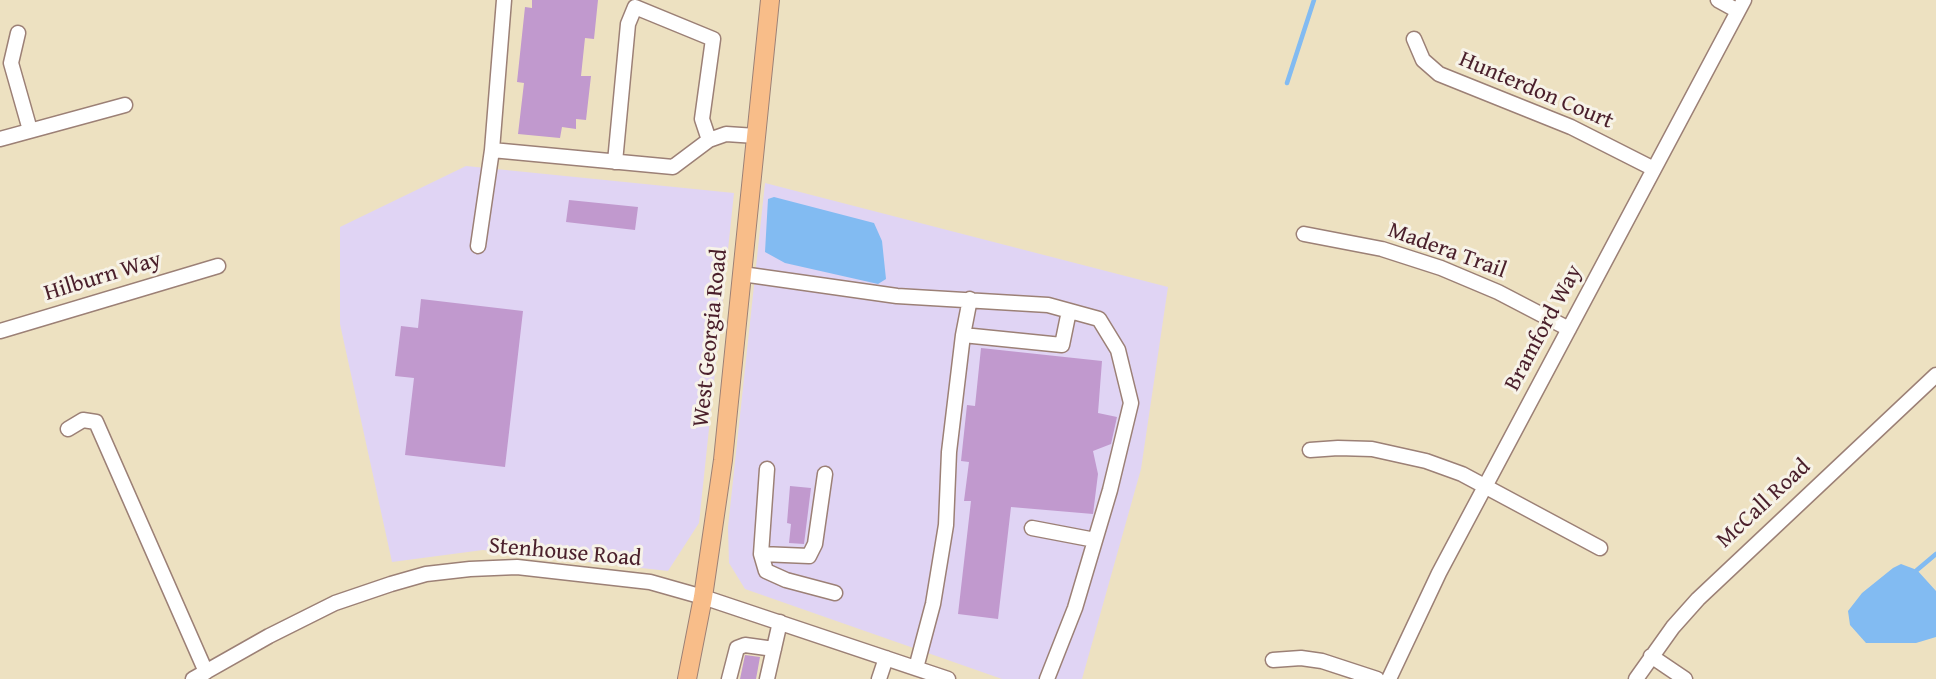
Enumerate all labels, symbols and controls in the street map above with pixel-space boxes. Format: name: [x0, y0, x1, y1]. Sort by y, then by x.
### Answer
street label: Hunterdon Court: [1455, 46, 1617, 136]
street label: Madera Trail: [1384, 217, 1510, 285]
street label: Hilburn Way: [41, 246, 165, 308]
street label: West Georgia Road: [688, 247, 734, 429]
street label: Bramford Way: [1499, 260, 1589, 396]
street label: McCall Road: [1711, 453, 1817, 555]
street label: Stenhouse Road: [487, 533, 643, 573]

